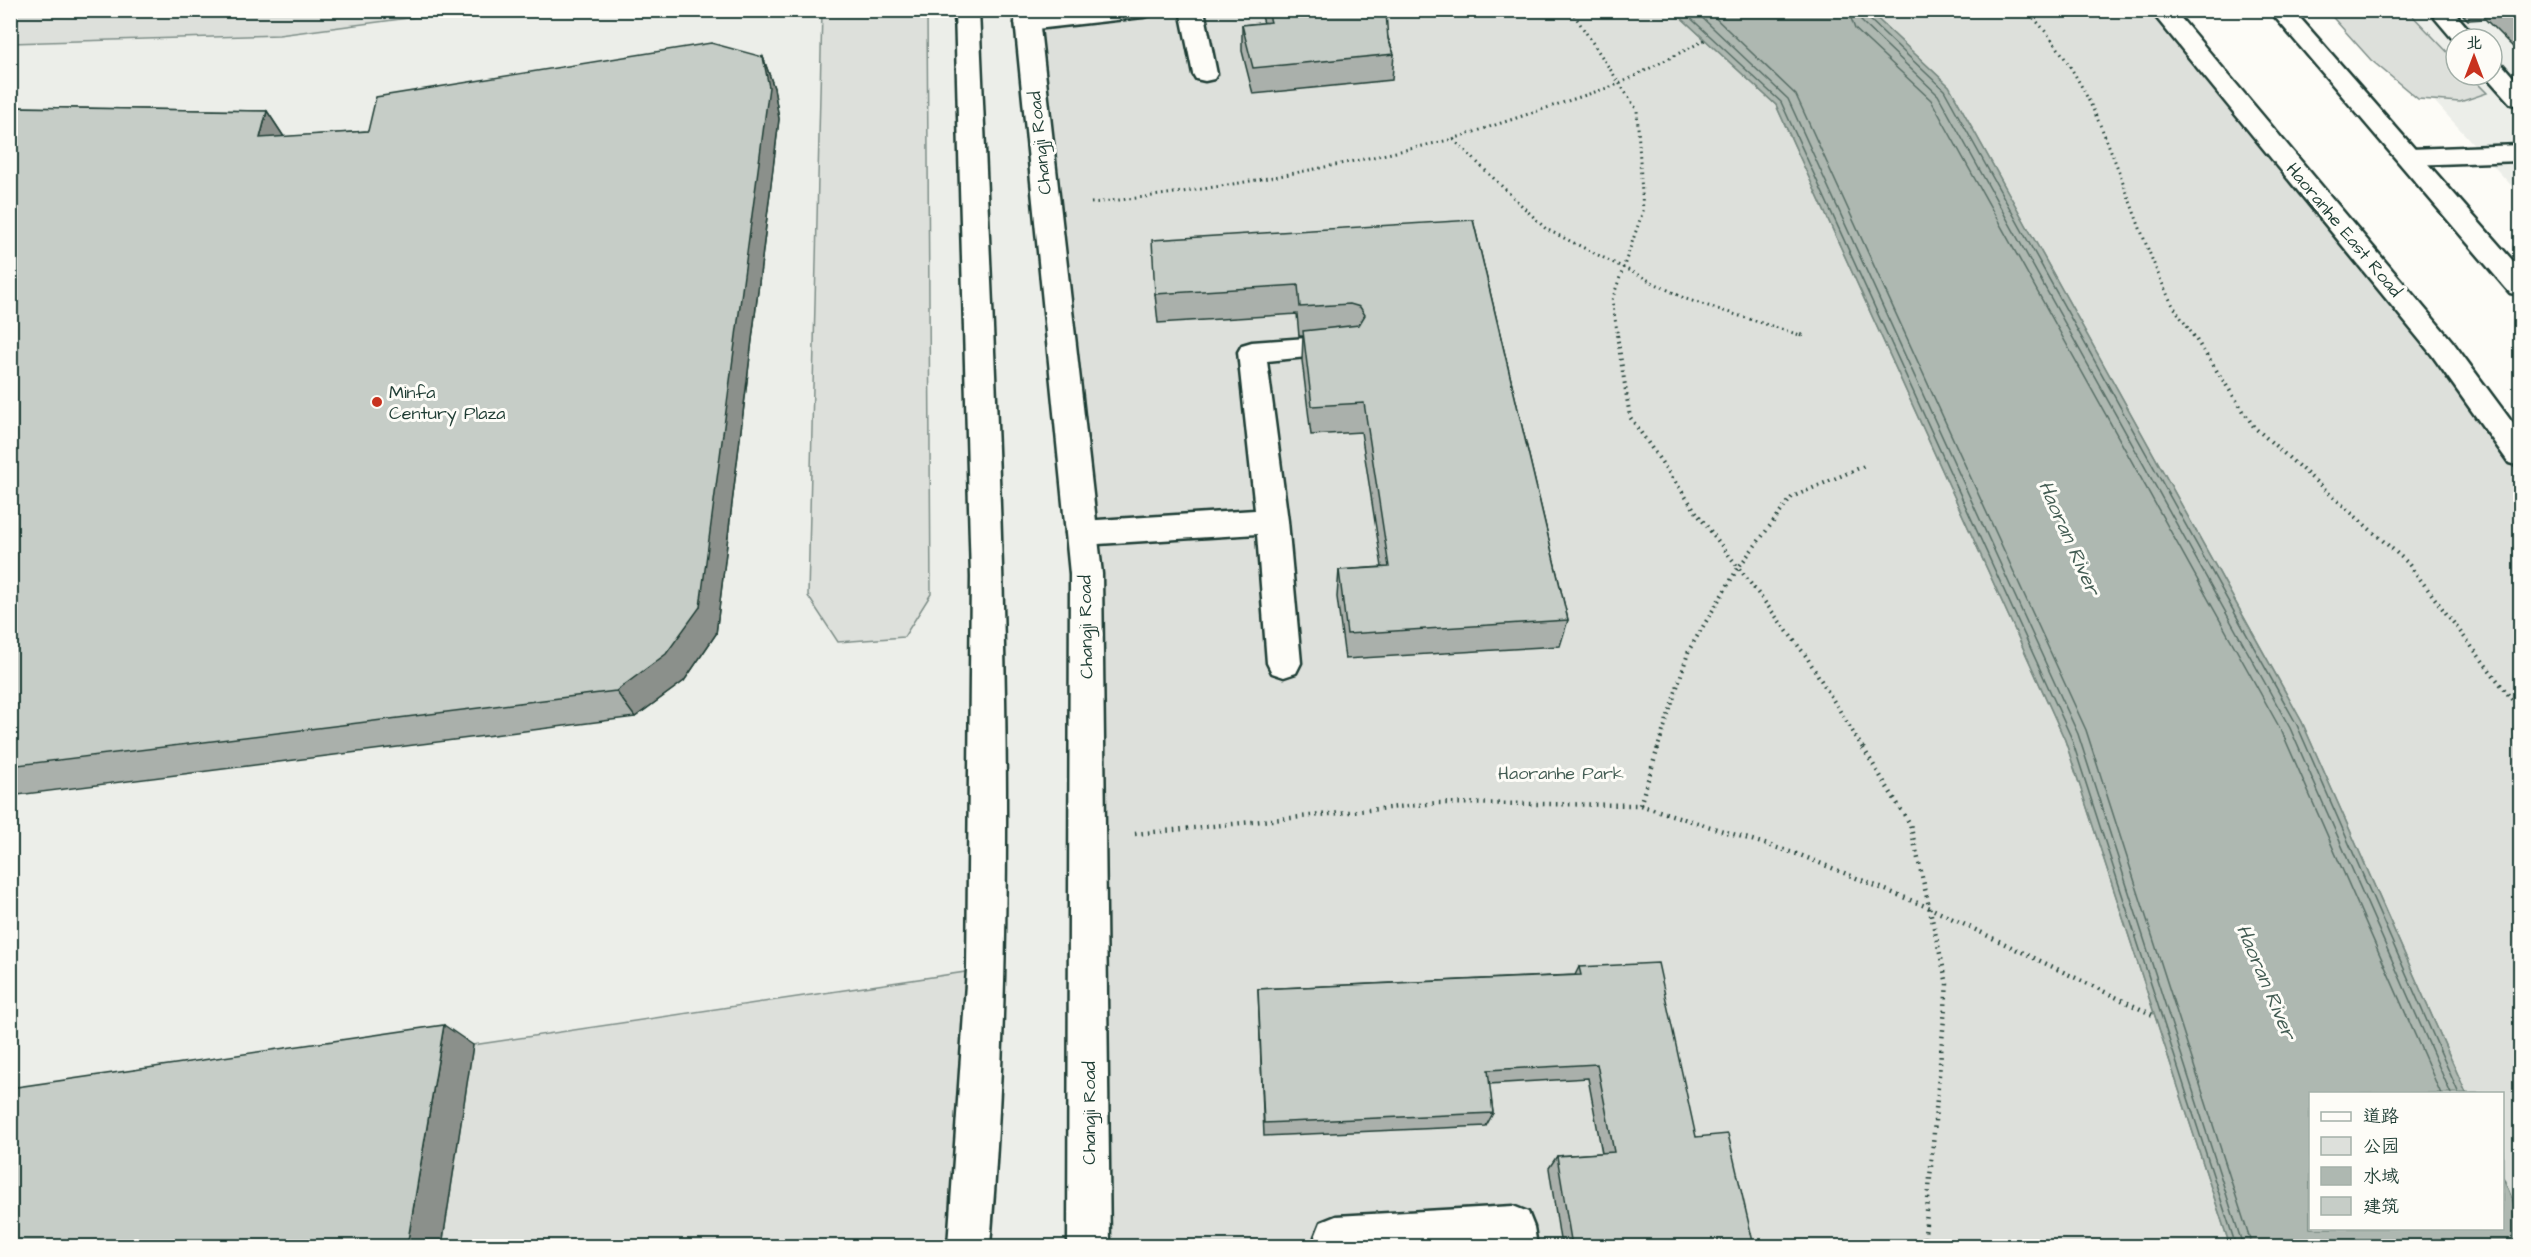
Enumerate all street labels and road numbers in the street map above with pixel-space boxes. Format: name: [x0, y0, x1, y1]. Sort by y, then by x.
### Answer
street label: Changji Road: [1022, 90, 1059, 196]
street label: Haoranhe East Road: [2280, 157, 2408, 303]
street label: Changji Road: [1073, 575, 1100, 679]
street label: Changji Road: [1077, 1061, 1103, 1165]

